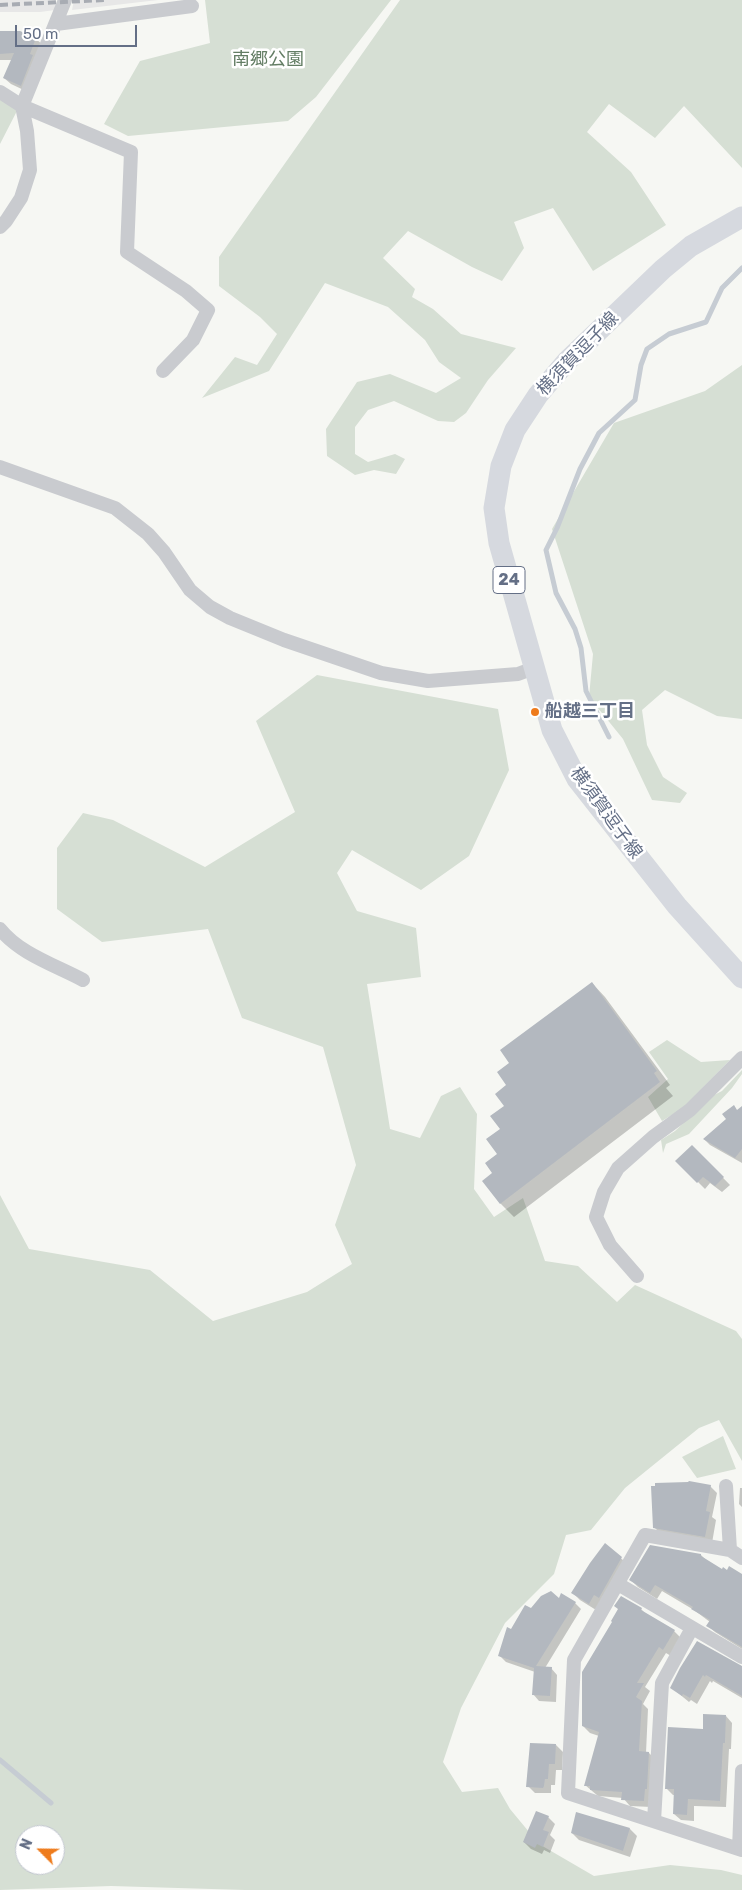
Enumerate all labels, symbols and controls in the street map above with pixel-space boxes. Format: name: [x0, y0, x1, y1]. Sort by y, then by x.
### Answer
scale bar: [18, 15, 140, 47]
text: 50 m: [23, 25, 58, 43]
park label: 南郷公園: [232, 49, 304, 71]
street label: 横須賀逗子線: [533, 308, 623, 400]
road number: 24: [493, 566, 525, 594]
place label: 船越三丁目: [545, 701, 635, 723]
marker: 船越三丁目: [529, 706, 541, 718]
street label: 横須賀逗子線: [566, 763, 646, 863]
north arrow: [15, 1825, 65, 1875]
text: N: [17, 1836, 36, 1852]

